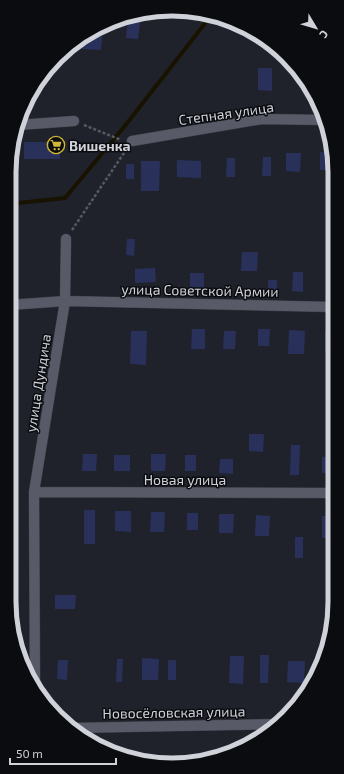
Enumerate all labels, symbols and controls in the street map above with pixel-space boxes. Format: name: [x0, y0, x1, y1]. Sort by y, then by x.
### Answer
north arrow: [296, 8, 336, 48]
text: С: [317, 28, 331, 41]
street label: Степная улица: [177, 98, 275, 128]
supermarket icon: Вишенка: [46, 135, 66, 155]
place label: Вишенка: [69, 137, 131, 154]
street label: улица Советской Армии: [121, 280, 279, 300]
street label: улица Дундича: [22, 333, 54, 433]
street label: Новая улица: [144, 471, 226, 488]
street label: Новосёловская улица: [102, 702, 246, 722]
scale bar: [10, 740, 116, 766]
text: 50 m: [16, 746, 43, 760]

